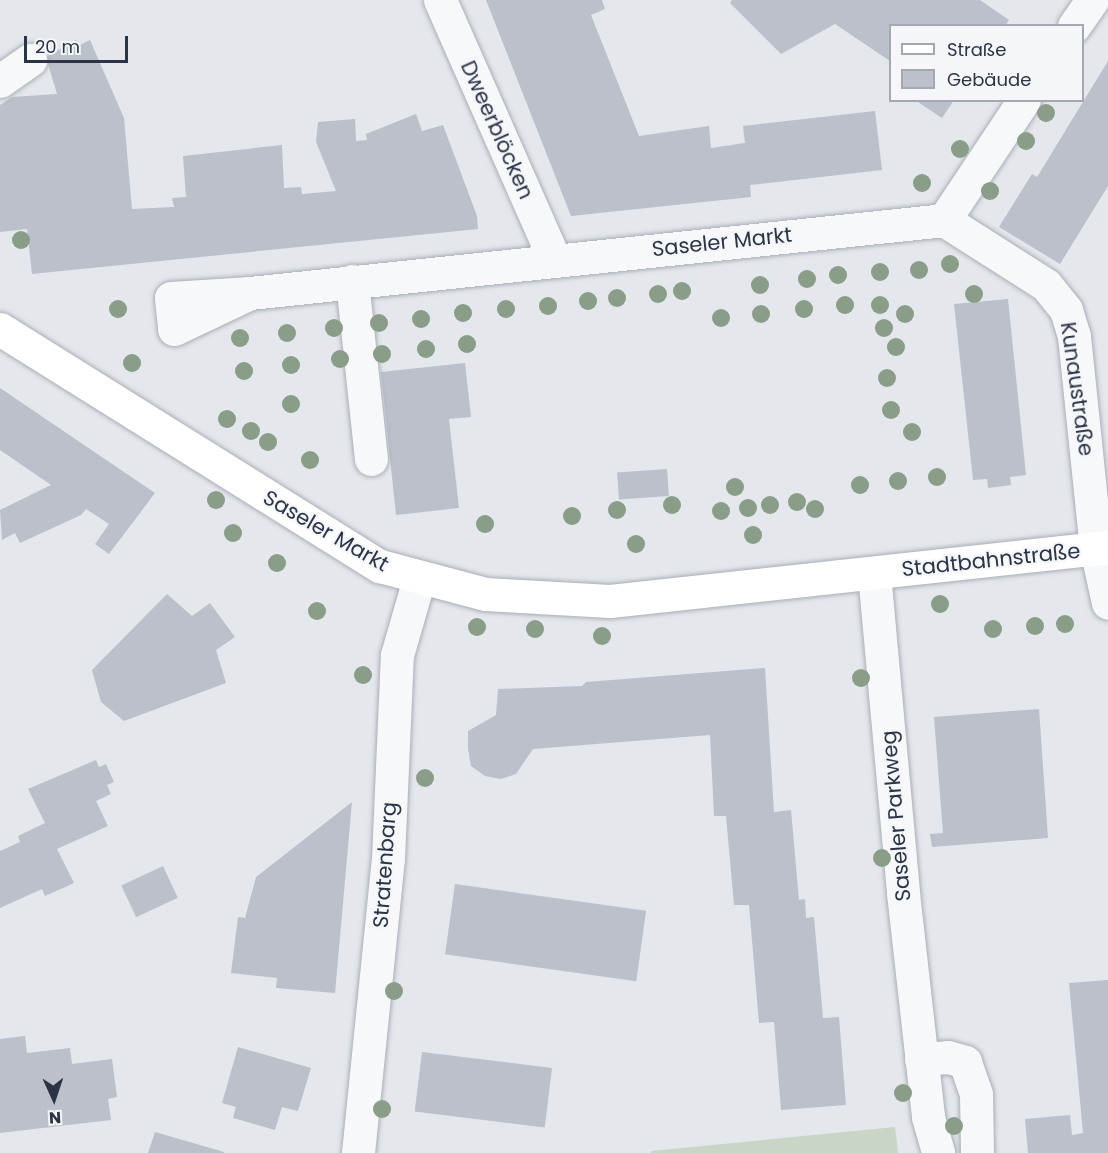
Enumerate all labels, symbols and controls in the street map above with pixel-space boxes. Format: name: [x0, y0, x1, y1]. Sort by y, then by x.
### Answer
scale bar: [27, 24, 130, 62]
legend: [889, 24, 1084, 102]
text: 20 m: [35, 34, 80, 59]
text: Straße: [947, 37, 1006, 62]
street label: Dweerblöcken: [455, 57, 539, 203]
text: Gebäude: [947, 67, 1031, 92]
street label: Saseler Markt: [651, 222, 793, 262]
street label: Kunaustraße: [1055, 320, 1099, 458]
street label: Saseler Markt: [259, 485, 393, 577]
street label: Stadtbahnstraße: [901, 538, 1081, 582]
street label: Saseler Parkweg: [876, 729, 916, 903]
street label: Stratenbarg: [368, 801, 402, 929]
north arrow: [24, 1069, 84, 1129]
text: N: [48, 1106, 62, 1129]

